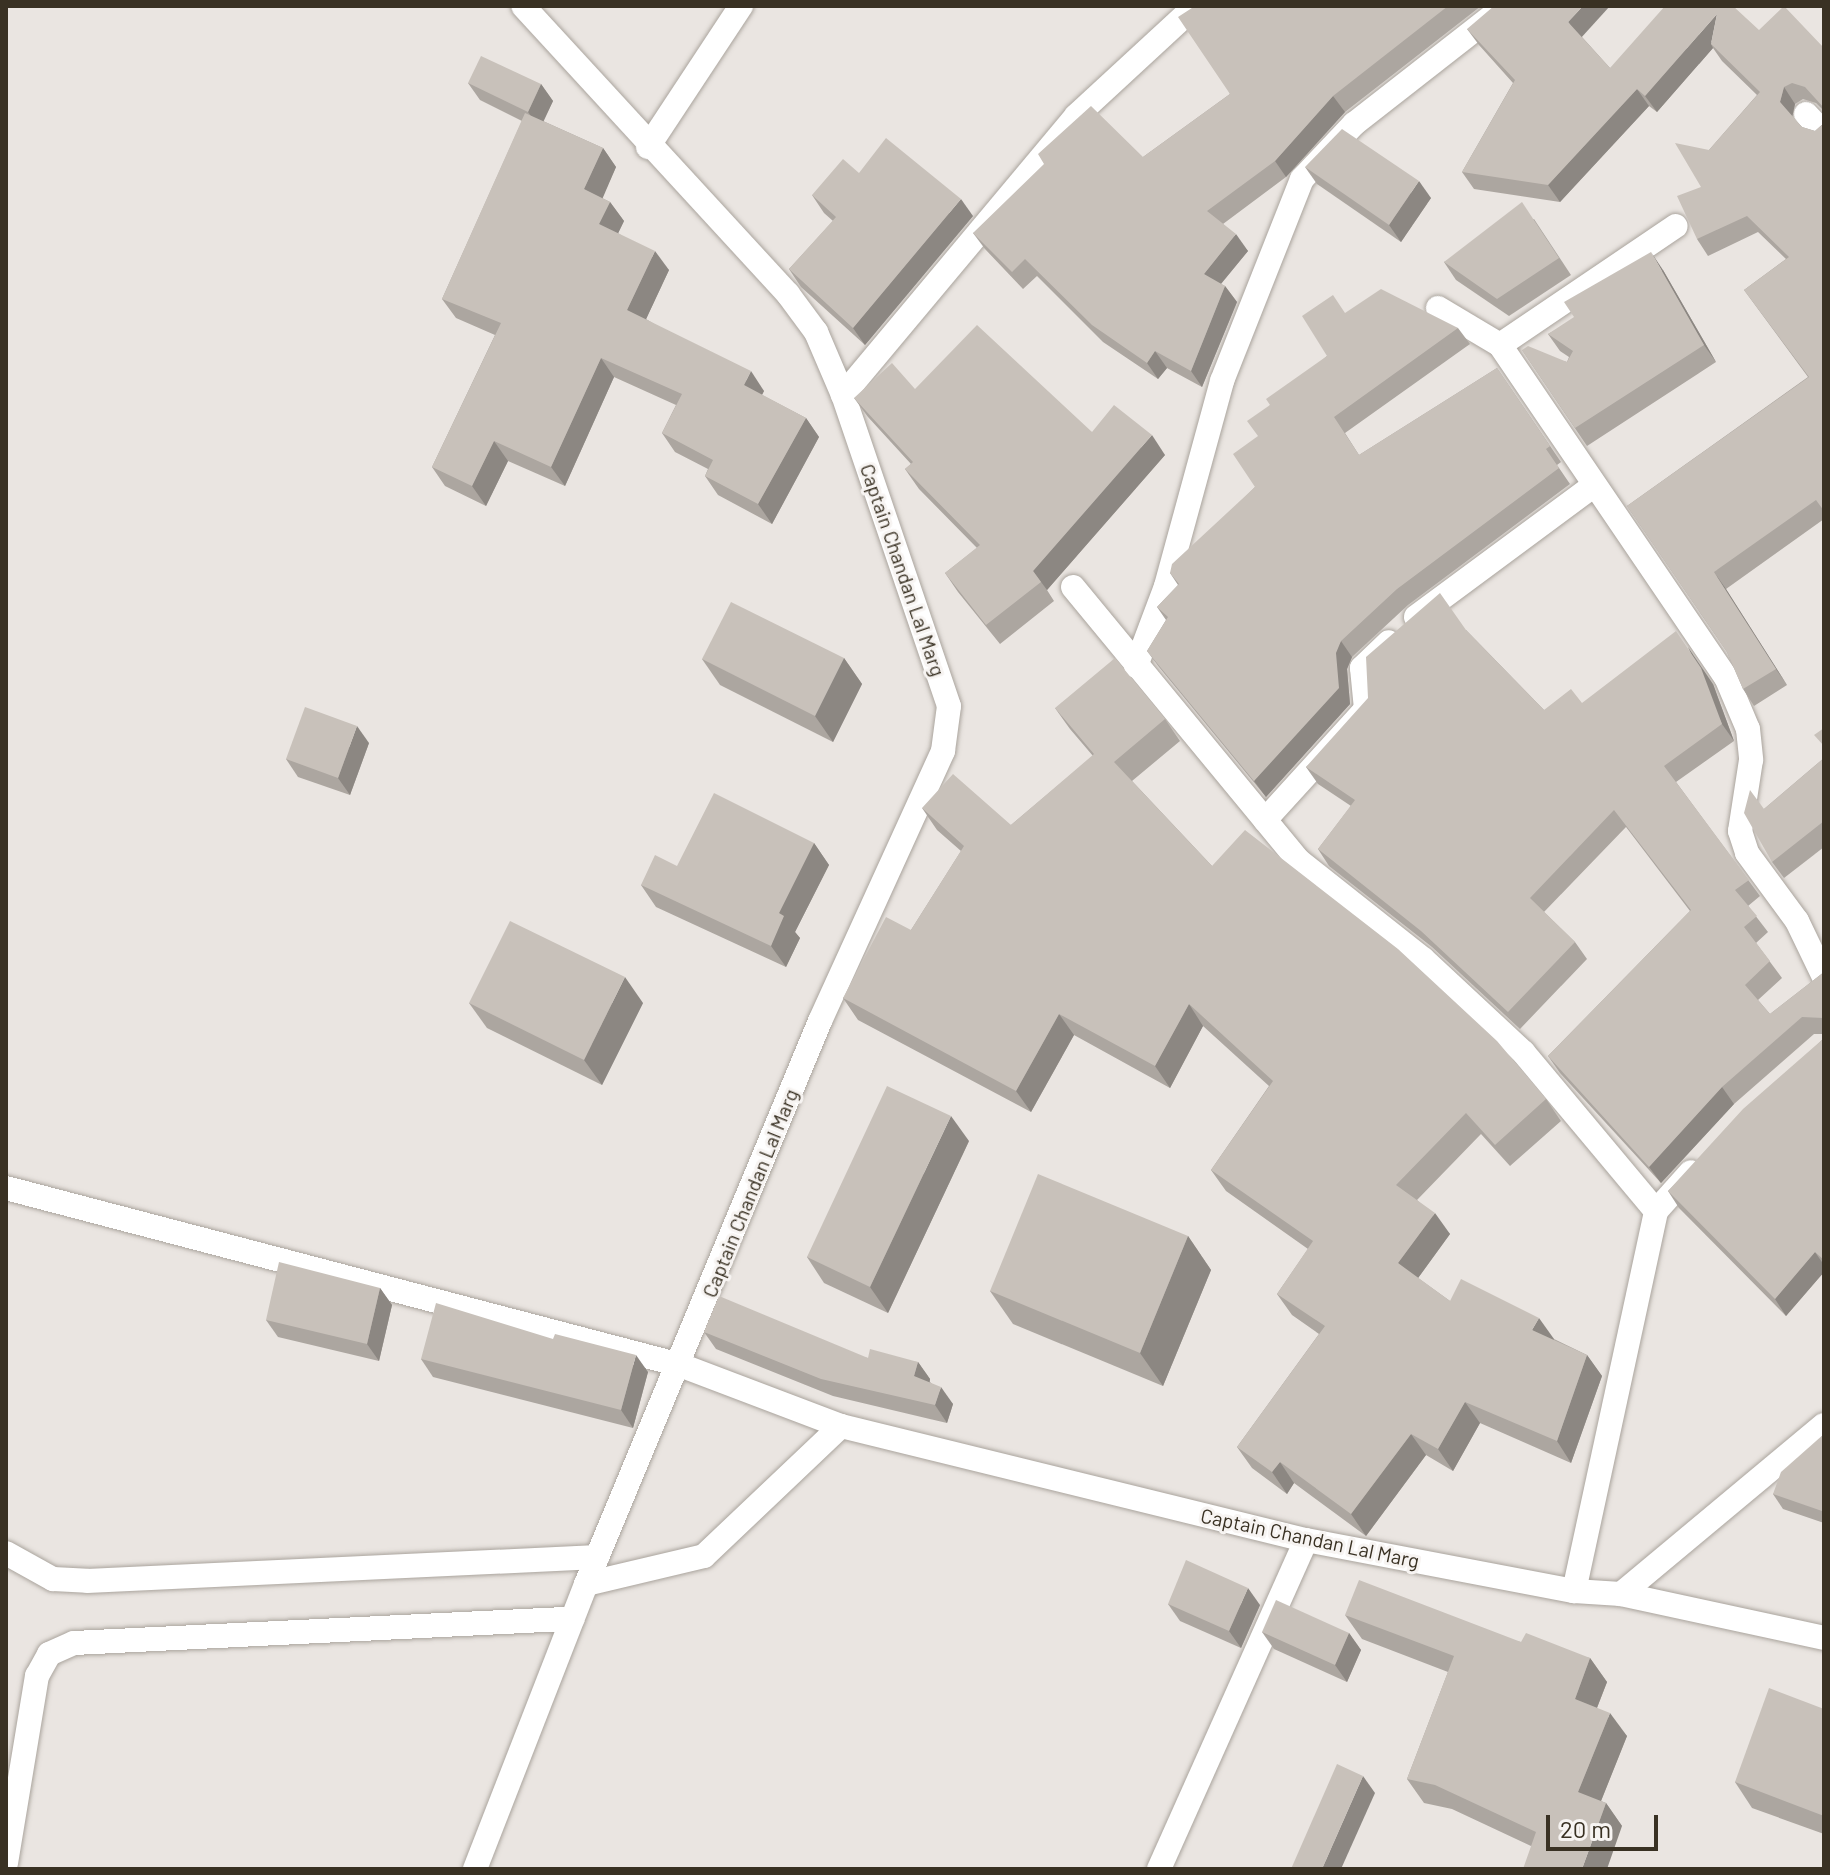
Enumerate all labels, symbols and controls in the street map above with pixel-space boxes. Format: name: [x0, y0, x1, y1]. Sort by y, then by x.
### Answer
street label: Captain Chandan Lal Marg: [855, 461, 951, 679]
street label: Captain Chandan Lal Marg: [697, 1085, 803, 1301]
street label: Captain Chandan Lal Marg: [1199, 1503, 1421, 1573]
scale bar: [1550, 1799, 1662, 1849]
text: 20 m: [1560, 1814, 1611, 1843]

